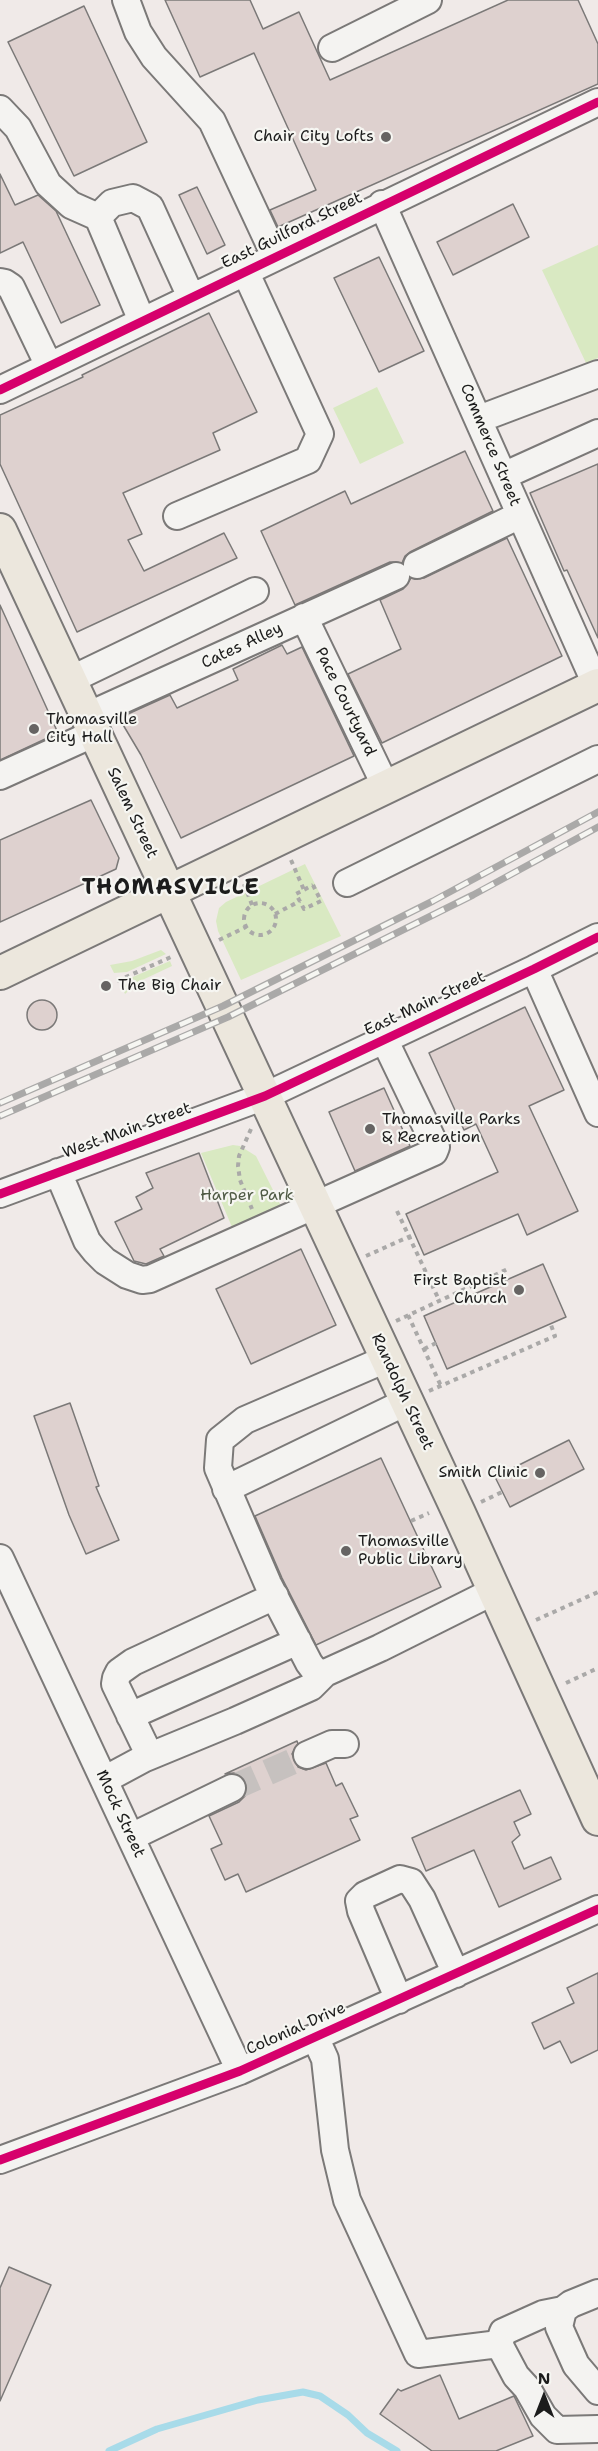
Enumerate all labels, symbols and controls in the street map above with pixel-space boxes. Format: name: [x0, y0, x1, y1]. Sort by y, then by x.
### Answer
place label: Chair City Lofts: [253, 127, 374, 147]
marker: Chair City Lofts: [379, 130, 393, 144]
street label: East Guilford Street: [218, 189, 366, 273]
street label: Commerce Street: [456, 381, 524, 509]
street label: Cates Alley: [198, 619, 286, 673]
street label: Pace Courtyard: [310, 645, 380, 759]
place label: Thomasville City Hall: [46, 710, 137, 748]
marker: Thomasville City Hall: [27, 722, 41, 736]
street label: Salem Street: [102, 764, 162, 862]
district label: THOMASVILLE: [82, 875, 260, 901]
street label: East Main Street: [361, 968, 489, 1040]
place label: The Big Chair: [118, 976, 222, 996]
marker: The Big Chair: [99, 979, 113, 993]
street label: West Main Street: [60, 1099, 194, 1163]
place label: Thomasville Parks & Recreation: [382, 1110, 521, 1148]
marker: Thomasville Parks & Recreation: [363, 1122, 377, 1136]
park label: Harper Park: [200, 1186, 294, 1206]
place label: First Baptist Church: [413, 1271, 507, 1309]
marker: First Baptist Church: [512, 1283, 526, 1297]
street label: Randolph Street: [367, 1331, 437, 1453]
place label: Smith Clinic: [438, 1463, 528, 1483]
marker: Smith Clinic: [533, 1466, 547, 1480]
place label: Thomasville Public Library: [358, 1532, 463, 1570]
marker: Thomasville Public Library: [339, 1544, 353, 1558]
street label: Mock Street: [91, 1767, 149, 1861]
street label: Colonial Drive: [243, 1999, 349, 2059]
north arrow: [514, 2367, 574, 2427]
text: N: [538, 2368, 550, 2389]

